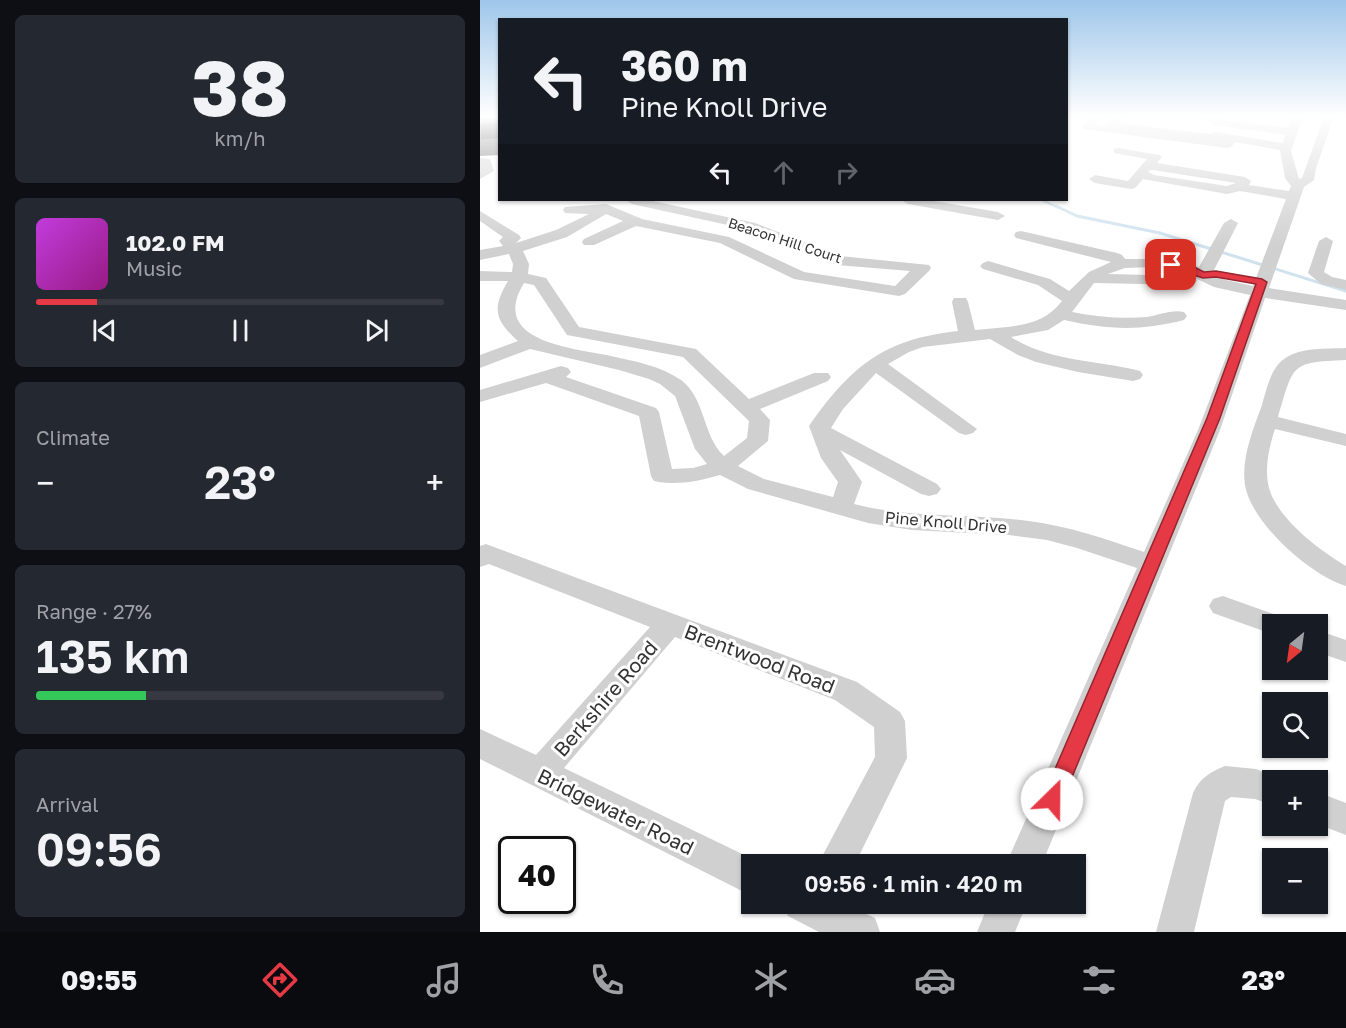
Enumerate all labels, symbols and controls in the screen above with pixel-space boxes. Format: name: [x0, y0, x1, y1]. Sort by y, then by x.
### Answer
text: 38: [191, 40, 289, 133]
text: 360 m: [621, 40, 748, 90]
icon: left: [522, 42, 600, 120]
text: Pine Knoll Drive: [621, 91, 827, 123]
text: km/h: [215, 126, 265, 150]
icon: left: [704, 156, 737, 189]
icon: ahead: [767, 156, 800, 189]
icon: right: [830, 156, 863, 189]
street label: Beacon Hill Court: [726, 214, 844, 266]
text: 102.0 FM: [126, 229, 225, 256]
pin: [1145, 239, 1196, 290]
icon: arrive: [1154, 248, 1187, 281]
text: Music: [126, 256, 182, 280]
icon: previous: [88, 314, 121, 347]
icon: pause: [224, 314, 257, 347]
icon: next: [360, 314, 393, 347]
text: Climate: [36, 425, 110, 449]
text: 23°: [204, 455, 276, 509]
text: −: [36, 463, 54, 502]
text: +: [426, 463, 444, 502]
street label: Pine Knoll Drive: [884, 507, 1008, 537]
text: Range · 27%: [36, 599, 152, 623]
north arrow: [1262, 614, 1328, 680]
map controls: [1262, 614, 1328, 914]
street label: Brentwood Road: [681, 618, 839, 698]
text: 135 km: [36, 629, 189, 683]
street label: Berkshire Road: [548, 635, 662, 761]
button: search: [1262, 692, 1328, 758]
street label: Bridgewater Road: [534, 763, 698, 859]
position arrow: [1020, 767, 1084, 831]
button: +: [1262, 770, 1328, 836]
text: Arrival: [36, 792, 99, 816]
text: 09:56: [36, 822, 162, 876]
speed limit sign: 40: [498, 836, 576, 914]
button: −: [1262, 848, 1328, 914]
text: 09:56 · 1 min · 420 m: [804, 870, 1023, 897]
icon: directions: [259, 959, 301, 1001]
icon: music: [423, 959, 465, 1001]
icon: phone: [586, 959, 628, 1001]
icon: climate: [750, 959, 792, 1001]
icon: car: [914, 959, 956, 1001]
icon: filters: [1078, 959, 1120, 1001]
text: 09:55: [61, 964, 137, 996]
text: 23°: [1242, 964, 1285, 996]

